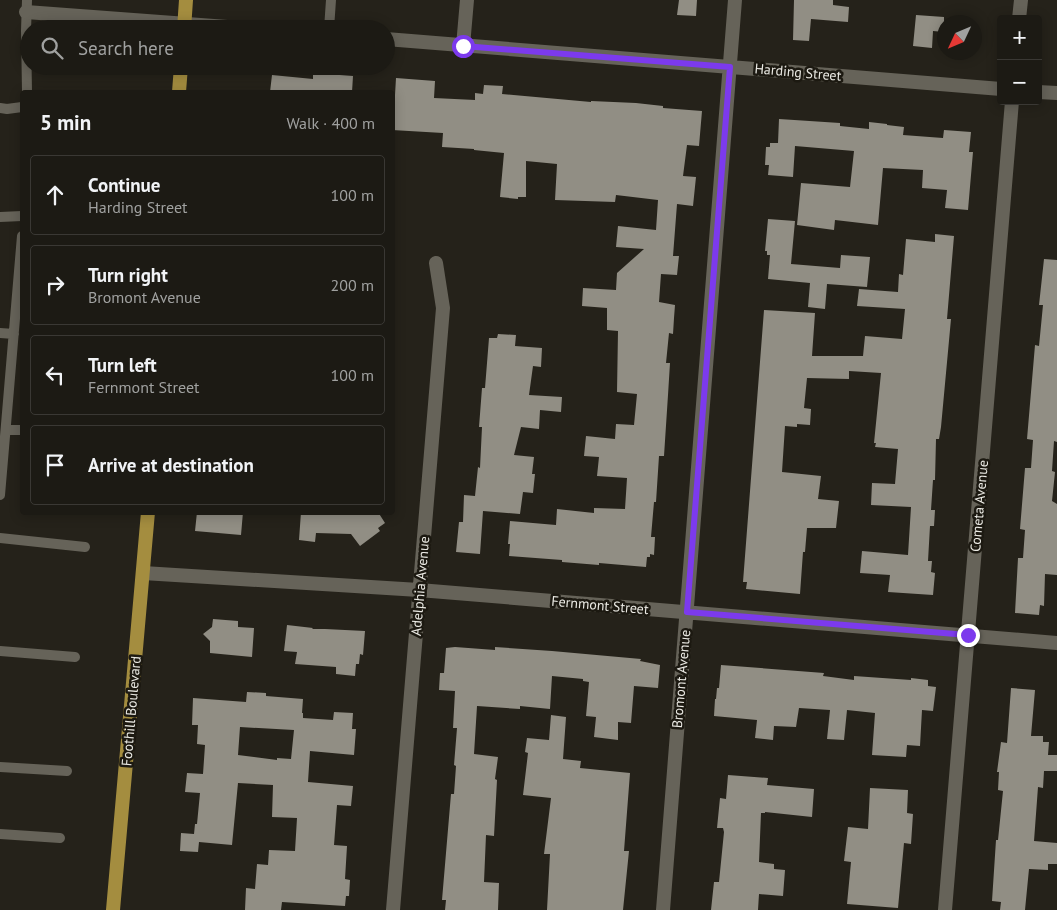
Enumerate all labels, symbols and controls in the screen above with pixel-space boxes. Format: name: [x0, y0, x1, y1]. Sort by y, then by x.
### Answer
north arrow: [937, 15, 982, 60]
map controls: [997, 15, 1042, 105]
button: +: [997, 15, 1042, 60]
search box: [20, 20, 395, 75]
icon: search: [38, 34, 66, 62]
route start: [452, 35, 475, 58]
text: Search here: [78, 36, 174, 60]
street label: Harding Street: [754, 59, 842, 85]
button: −: [997, 60, 1042, 105]
text: 5 min: [40, 109, 91, 136]
text: Walk · 400 m: [286, 113, 375, 133]
text: Continue: [88, 173, 160, 197]
icon: ahead: [41, 181, 69, 209]
text: 100 m: [331, 185, 374, 205]
text: Harding Street: [88, 197, 188, 217]
text: Turn right: [88, 263, 168, 287]
icon: right: [41, 271, 69, 299]
text: 200 m: [331, 275, 374, 295]
text: Bromont Avenue: [88, 287, 201, 307]
text: Turn left: [88, 353, 157, 377]
icon: left: [41, 361, 69, 389]
text: 100 m: [331, 365, 374, 385]
text: Fernmont Street: [88, 377, 199, 397]
icon: arrive: [41, 451, 69, 479]
text: Arrive at destination: [88, 453, 254, 477]
street label: Cometa Avenue: [966, 459, 992, 553]
street label: Adelphia Avenue: [407, 535, 433, 637]
street label: Fernmont Street: [551, 592, 650, 618]
route end: [957, 624, 980, 647]
street label: Bromont Avenue: [668, 629, 694, 729]
street label: Foothill Boulevard: [117, 655, 145, 767]

